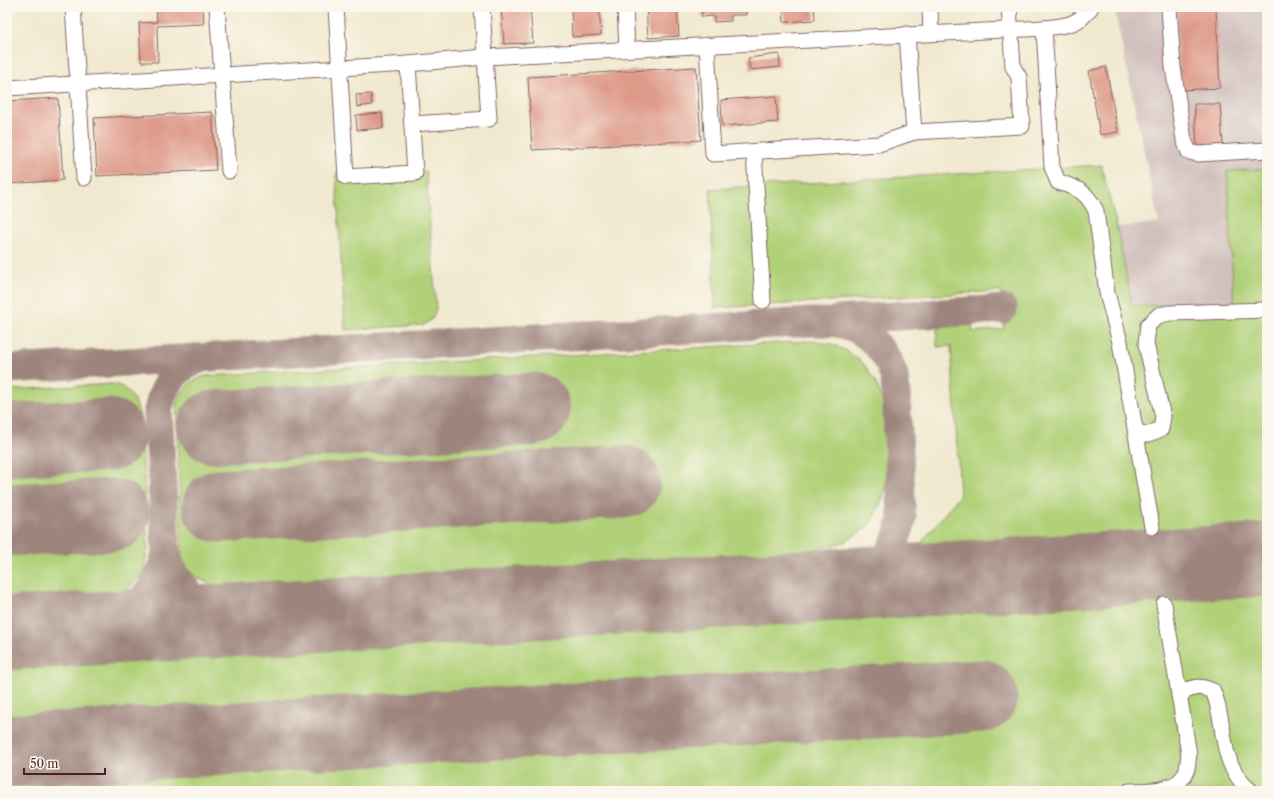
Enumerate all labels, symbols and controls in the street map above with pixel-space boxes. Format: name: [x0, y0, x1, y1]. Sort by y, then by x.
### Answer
scale bar: [24, 750, 105, 776]
text: 50 m: [30, 756, 59, 771]

